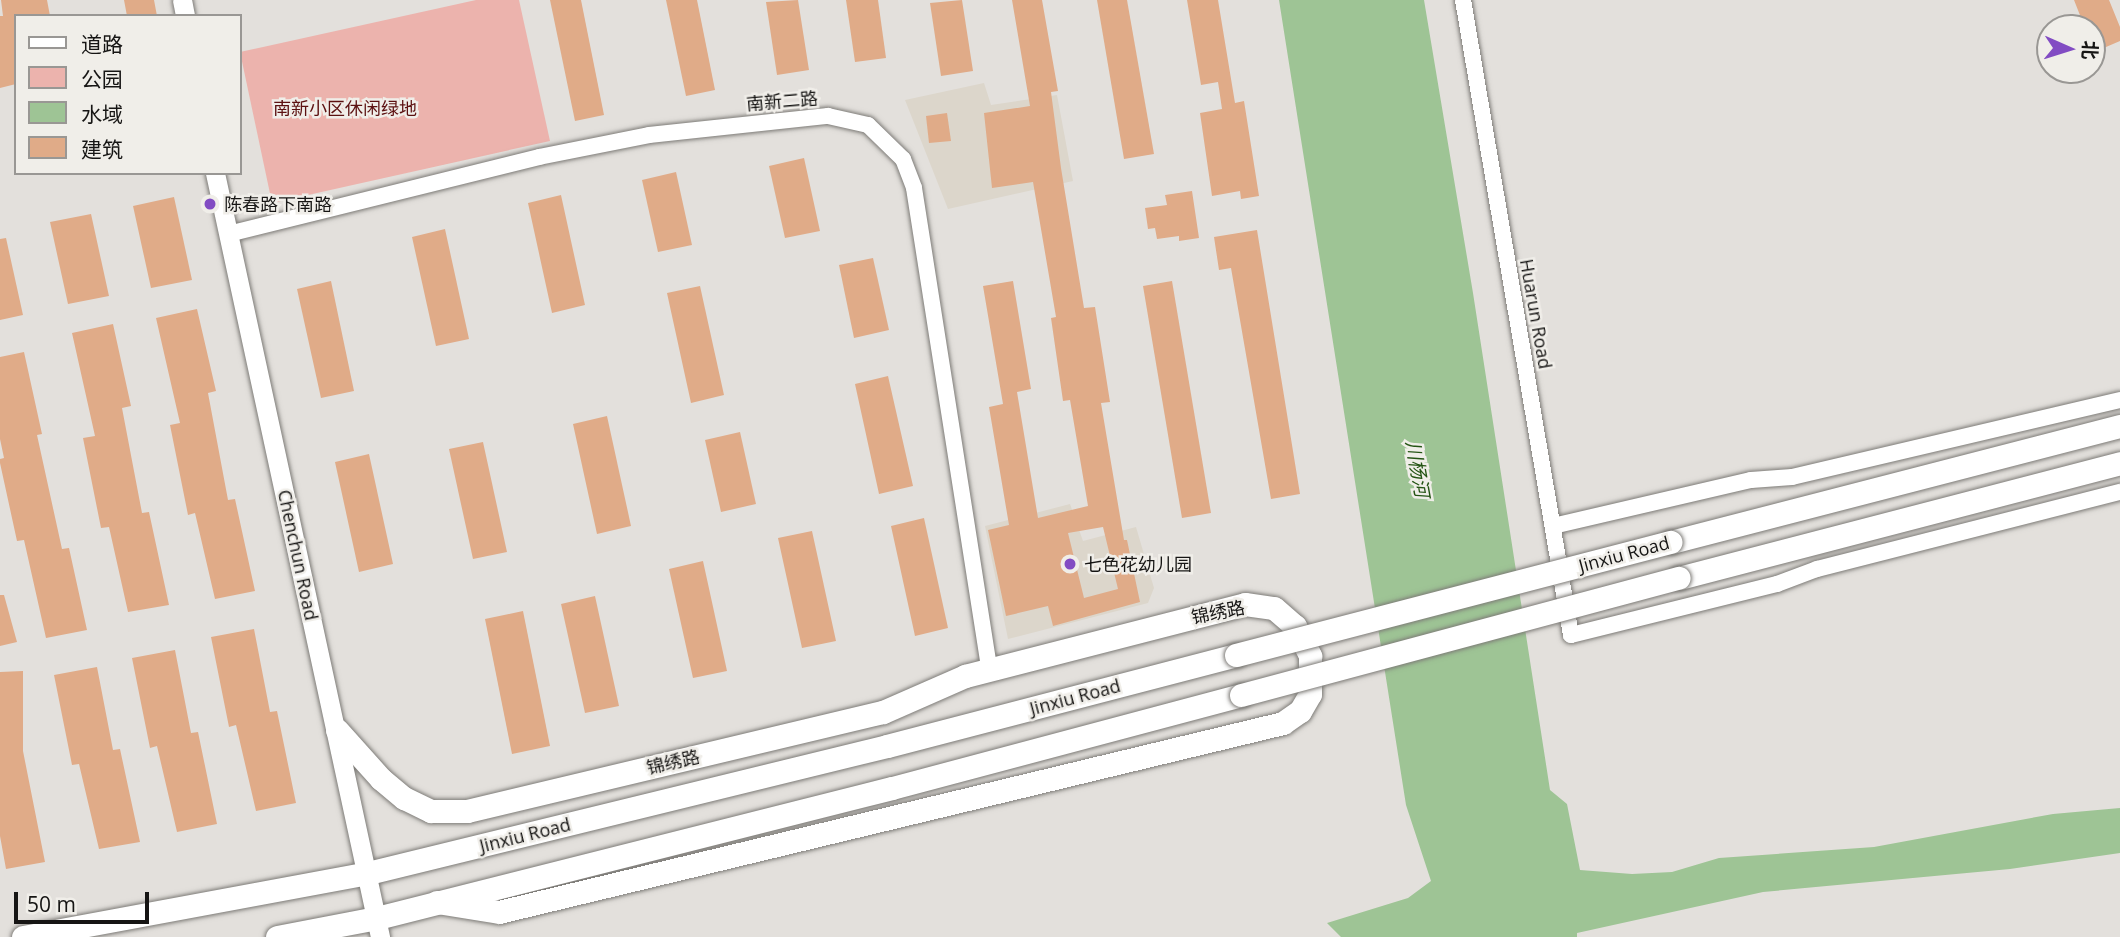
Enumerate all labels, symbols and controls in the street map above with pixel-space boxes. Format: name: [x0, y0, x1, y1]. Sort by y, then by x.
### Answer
legend: [14, 14, 242, 175]
north arrow: [2036, 14, 2106, 84]
text: 道路: [81, 30, 123, 58]
text: 北: [2076, 40, 2103, 60]
text: 公园: [81, 65, 123, 93]
street label: 南新二路: [745, 87, 819, 115]
park label: 南新小区休闲绿地: [273, 97, 417, 119]
text: 水域: [81, 100, 123, 128]
text: 建筑: [81, 135, 123, 163]
place label: 陈春路下南路: [224, 193, 332, 215]
marker: 陈春路下南路: [202, 196, 218, 212]
street label: Huarun Road: [1516, 257, 1556, 371]
water label: 川杨河: [1401, 439, 1433, 499]
street label: Chenchun Road: [274, 488, 322, 622]
street label: Jinxiu Road: [1576, 532, 1672, 576]
place label: 七色花幼儿园: [1084, 553, 1192, 575]
marker: 七色花幼儿园: [1062, 556, 1078, 572]
street label: 锦绣路: [1189, 596, 1247, 628]
street label: Jinxiu Road: [1027, 675, 1123, 719]
street label: 锦绣路: [644, 745, 702, 779]
street label: Jinxiu Road: [477, 813, 573, 857]
scale bar: [18, 878, 152, 922]
text: 50 m: [27, 890, 76, 918]

